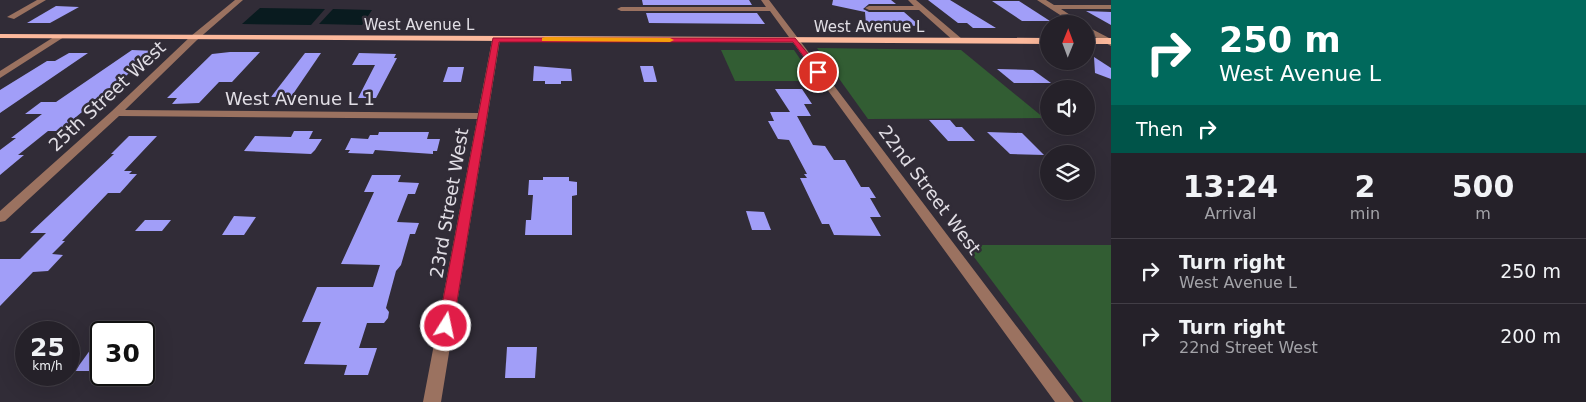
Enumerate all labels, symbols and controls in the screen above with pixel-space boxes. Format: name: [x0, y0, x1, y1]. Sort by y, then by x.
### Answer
north arrow: [1040, 15, 1095, 70]
map controls: [1040, 15, 1095, 200]
street label: West Avenue L: [364, 16, 475, 34]
street label: West Avenue L: [814, 18, 925, 36]
icon: right: [1136, 20, 1201, 85]
text: 250 m: [1219, 20, 1341, 60]
street label: 25th Street West: [44, 37, 170, 155]
pin: [797, 51, 839, 93]
icon: arrive: [804, 58, 832, 86]
text: West Avenue L: [1219, 61, 1381, 86]
button: sound: [1040, 80, 1095, 135]
street label: West Avenue L 1: [225, 88, 375, 109]
icon: right: [1193, 115, 1221, 143]
text: Then: [1136, 118, 1183, 140]
street label: 22nd Street West: [875, 121, 985, 259]
street label: 23rd Street West: [425, 126, 473, 280]
button: layers: [1040, 145, 1095, 200]
text: 13:24: [1183, 169, 1278, 204]
text: 2: [1354, 169, 1375, 204]
text: 500: [1452, 169, 1514, 204]
text: Arrival: [1204, 204, 1256, 223]
text: min: [1350, 204, 1380, 223]
text: m: [1475, 204, 1491, 223]
text: Turn right: [1179, 251, 1285, 273]
icon: right: [1136, 257, 1164, 285]
text: 250 m: [1500, 260, 1561, 282]
text: West Avenue L: [1179, 273, 1297, 292]
position arrow: [419, 299, 471, 351]
text: Turn right: [1179, 316, 1285, 338]
speed limit sign: 30: [90, 321, 155, 386]
icon: right: [1136, 322, 1164, 350]
text: 200 m: [1500, 325, 1561, 347]
text: 25: [30, 333, 65, 362]
text: 22nd Street West: [1179, 338, 1318, 357]
text: km/h: [32, 359, 63, 373]

